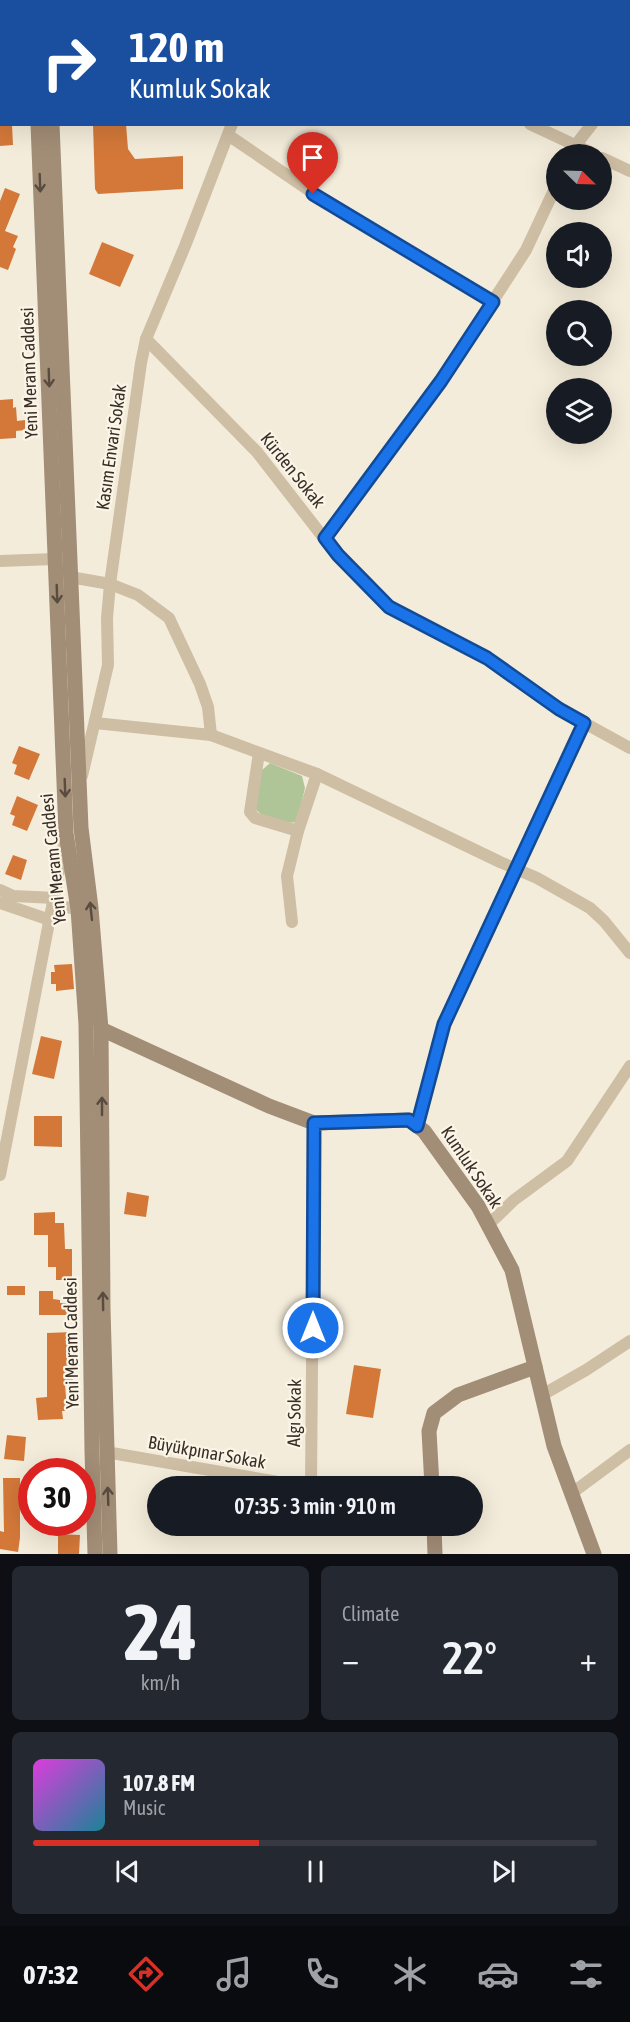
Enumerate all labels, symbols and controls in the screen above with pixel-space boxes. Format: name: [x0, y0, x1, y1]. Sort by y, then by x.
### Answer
text: 120 m: [129, 23, 224, 71]
icon: right: [30, 24, 108, 102]
text: Kumluk Sokak: [129, 73, 271, 104]
pin: [287, 132, 338, 194]
icon: arrive: [296, 141, 329, 174]
north arrow: [546, 144, 612, 210]
map controls: [546, 144, 612, 444]
one-way arrow: [35, 172, 46, 192]
button: sound: [546, 222, 612, 288]
button: search: [546, 300, 612, 366]
street label: Yeni Meram Caddesi: [16, 307, 42, 439]
one-way arrow: [43, 367, 54, 387]
button: layers: [546, 378, 612, 444]
street label: Kasım Envari Sokak: [92, 383, 130, 511]
street label: Kürden Sokak: [256, 428, 330, 512]
one-way arrow: [51, 583, 62, 603]
one-way arrow: [59, 778, 70, 798]
street label: Yeni Meram Caddesi: [36, 792, 70, 926]
one-way arrow: [85, 902, 96, 921]
one-way arrow: [96, 1096, 107, 1116]
street label: Kumluk Sokak: [437, 1122, 507, 1212]
street label: Yeni Meram Caddesi: [59, 1277, 83, 1409]
one-way arrow: [97, 1291, 109, 1311]
position arrow: [281, 1296, 345, 1360]
street label: Algı Sokak: [283, 1379, 305, 1447]
street label: Büyükpınar Sokak: [147, 1431, 268, 1473]
speed limit sign: 30: [18, 1458, 96, 1536]
one-way arrow: [102, 1486, 114, 1506]
text: 07:35 · 3 min · 910 m: [234, 1493, 396, 1519]
text: 24: [124, 1587, 197, 1677]
text: Climate: [342, 1602, 399, 1625]
text: 22°: [442, 1632, 497, 1684]
text: −: [342, 1640, 359, 1678]
text: +: [580, 1640, 597, 1678]
text: km/h: [141, 1671, 180, 1694]
text: 107.8 FM: [123, 1770, 195, 1796]
text: Music: [123, 1796, 165, 1819]
icon: previous: [111, 1855, 144, 1888]
icon: pause: [299, 1855, 332, 1888]
icon: next: [487, 1855, 520, 1888]
icon: directions: [125, 1953, 167, 1995]
icon: music: [213, 1953, 255, 1995]
icon: phone: [301, 1953, 343, 1995]
icon: climate: [389, 1953, 431, 1995]
icon: car: [477, 1953, 519, 1995]
icon: filters: [565, 1953, 607, 1995]
text: 07:32: [23, 1959, 79, 1990]

